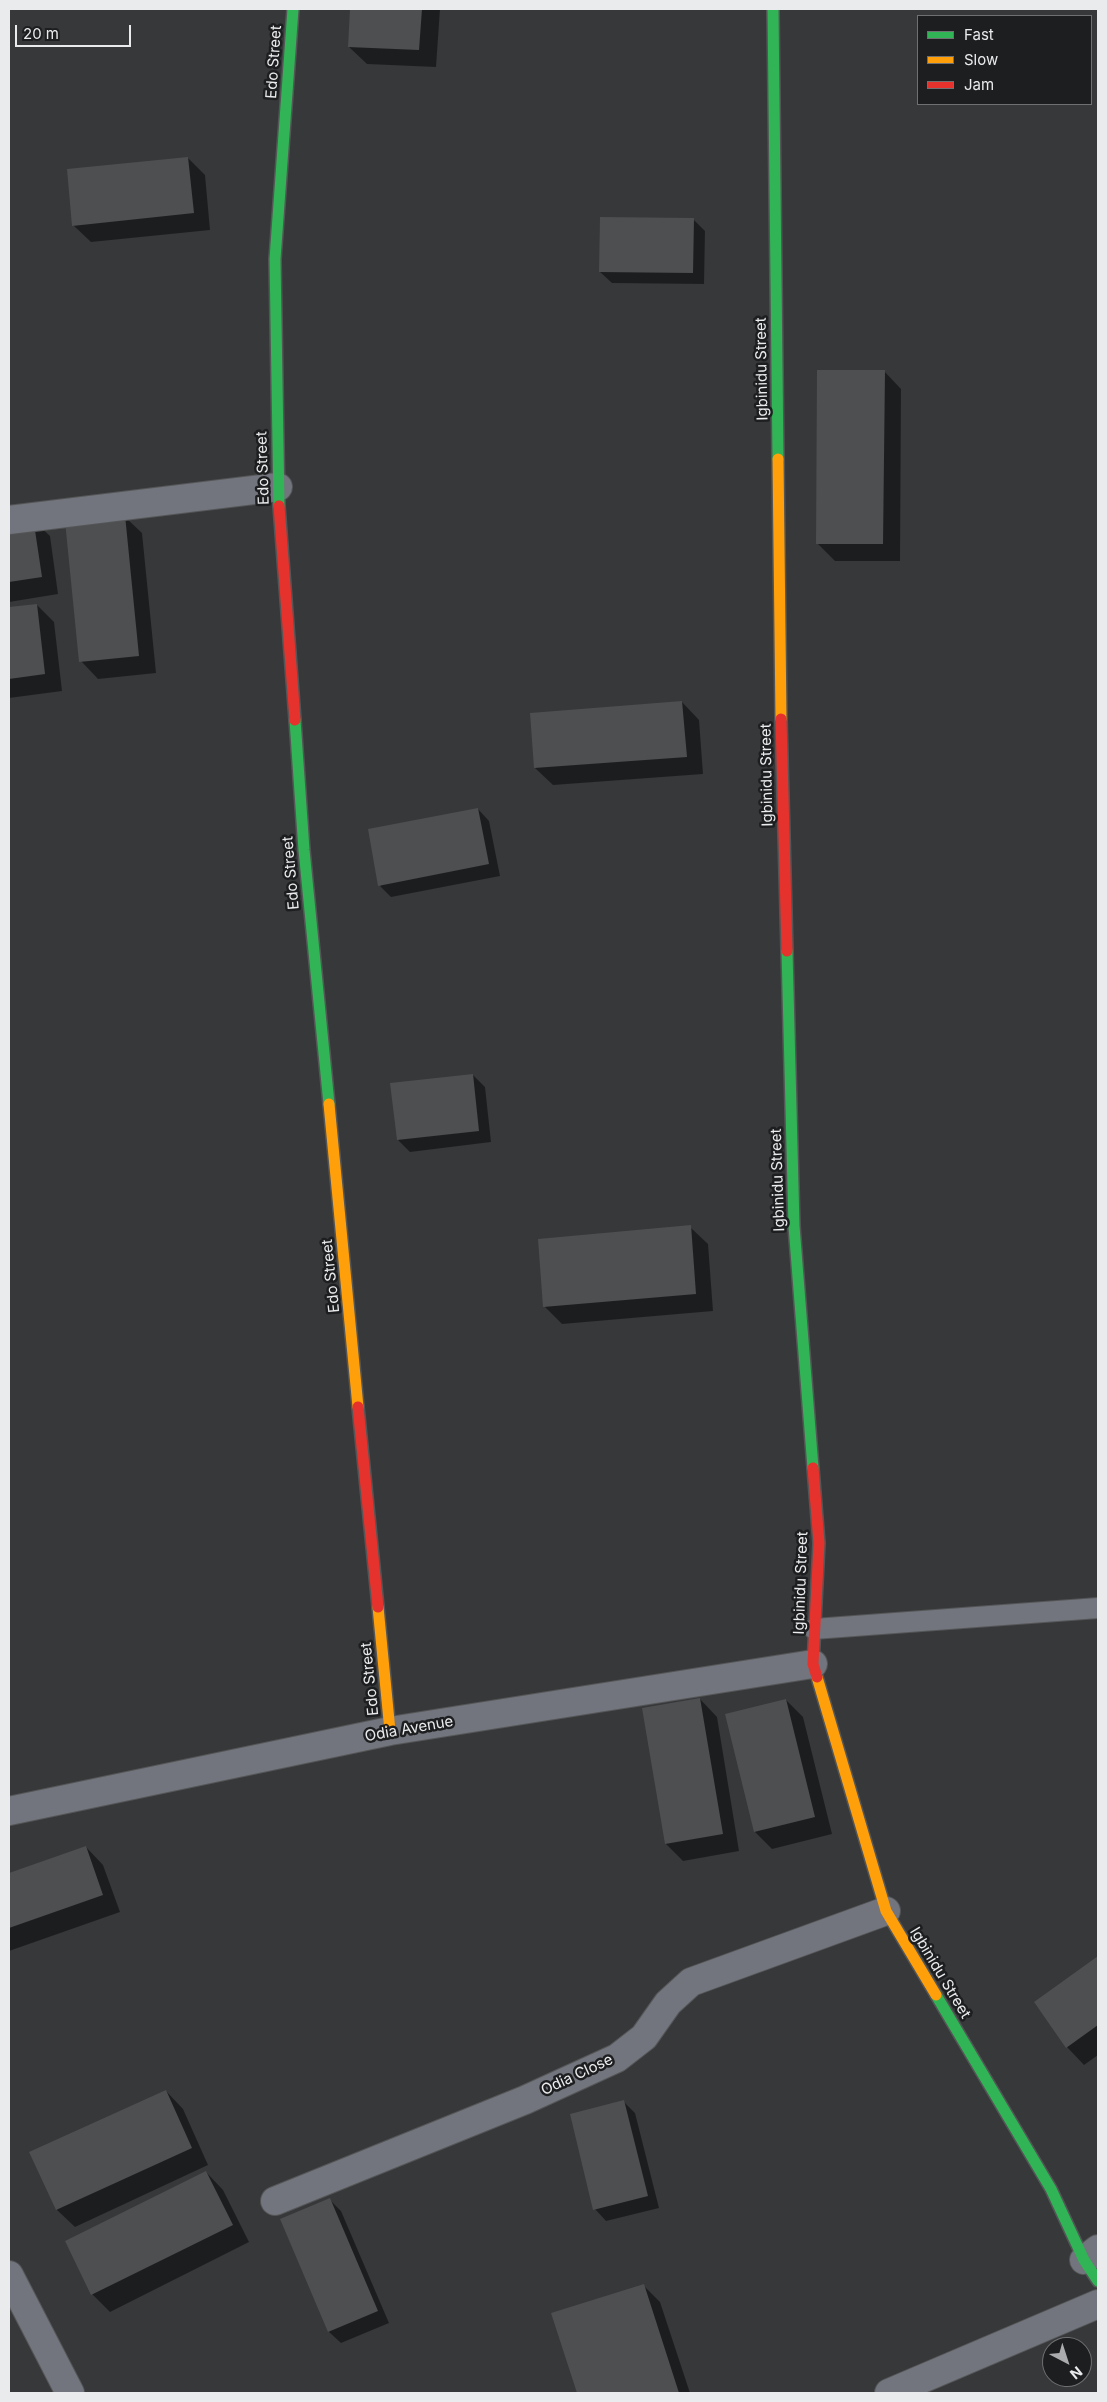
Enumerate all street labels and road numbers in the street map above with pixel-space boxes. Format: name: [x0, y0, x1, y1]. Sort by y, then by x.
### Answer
street label: Edo Street: [262, 25, 286, 99]
street label: Igbinidu Street: [752, 317, 772, 421]
street label: Edo Street: [253, 431, 273, 505]
street label: Igbinidu Street: [757, 723, 777, 827]
street label: Edo Street: [279, 835, 303, 911]
street label: Igbinidu Street: [767, 1128, 789, 1232]
street label: Edo Street: [318, 1238, 344, 1314]
street label: Igbinidu Street: [790, 1531, 812, 1635]
street label: Edo Street: [357, 1641, 383, 1717]
street label: Odia Avenue: [363, 1712, 455, 1746]
street label: Igbinidu Street: [906, 1924, 974, 2022]
street label: Odia Close: [538, 2051, 616, 2099]

